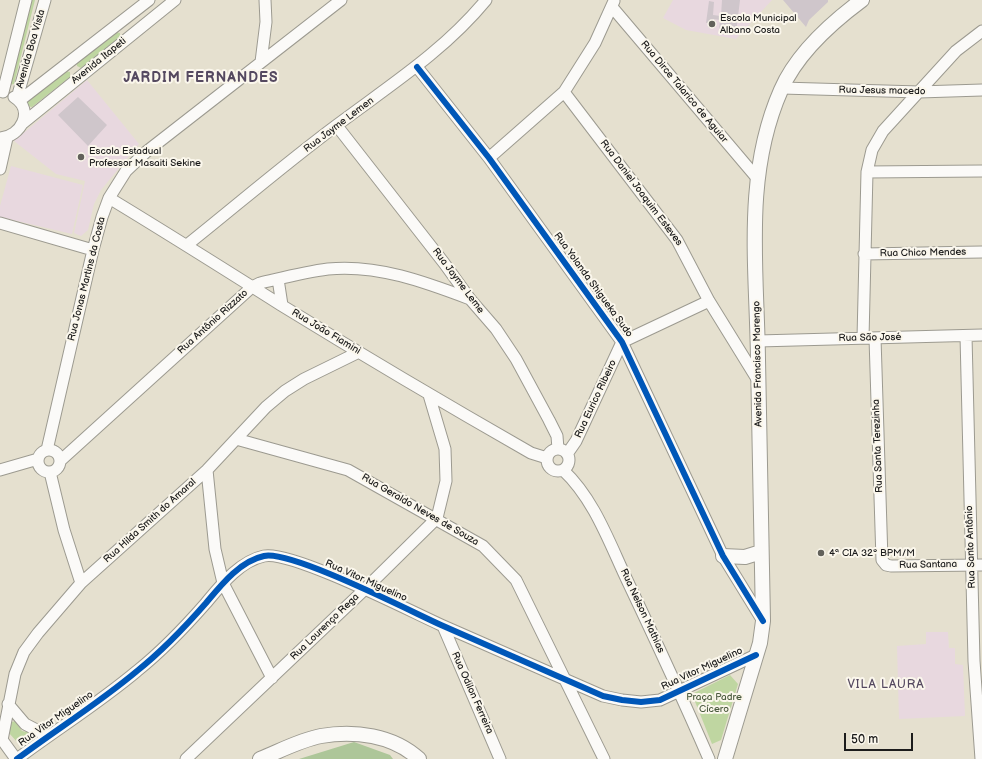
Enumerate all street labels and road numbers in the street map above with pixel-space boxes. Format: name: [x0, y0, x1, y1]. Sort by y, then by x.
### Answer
street label: Avenida Boa Vista: [14, 8, 48, 90]
street label: Avenida Itapeti: [69, 35, 129, 87]
street label: Rua Dirce Talarico de Aguiar: [638, 39, 730, 145]
street label: Rua Jesus macedo: [839, 84, 925, 98]
street label: Rua Jayme Lemen: [302, 95, 376, 155]
street label: Rua Daniel Joaquim Esteves: [597, 138, 685, 248]
street label: Rua Jonas Martins da Costa: [66, 216, 108, 342]
street label: Rua Yolanda Shigueka Sudo: [551, 230, 635, 340]
street label: Rua Jayme Leme: [430, 246, 486, 316]
street label: Rua Chico Mendes: [880, 246, 966, 260]
street label: Rua Antônio Rizzato: [175, 287, 251, 357]
street label: Avenida Francisco Marengo: [751, 301, 765, 427]
street label: Rua João Fiamini: [289, 307, 363, 357]
street label: Rua São José: [838, 331, 902, 345]
street label: Rua Eurico Ribeiro: [573, 358, 619, 440]
street label: Rua Santa Terezinha: [870, 399, 886, 493]
street label: Rua Geraldo Neves de Souza: [359, 471, 481, 549]
street label: Rua Hilda Smith do Amaral: [101, 476, 199, 566]
street label: Rua Santo Antônio: [964, 505, 978, 589]
street label: Rua Vitor Miguelino: [323, 558, 409, 604]
street label: Rua Santana: [899, 558, 957, 572]
street label: Rua Nelson Mathias: [617, 567, 667, 655]
street label: Rua Lourenço Rega: [288, 591, 362, 663]
street label: Rua Vitor Miguelino: [659, 645, 745, 693]
street label: Rua Odilon Ferreira: [448, 650, 496, 736]
street label: Rua Vitor Miguelino: [16, 689, 96, 749]

